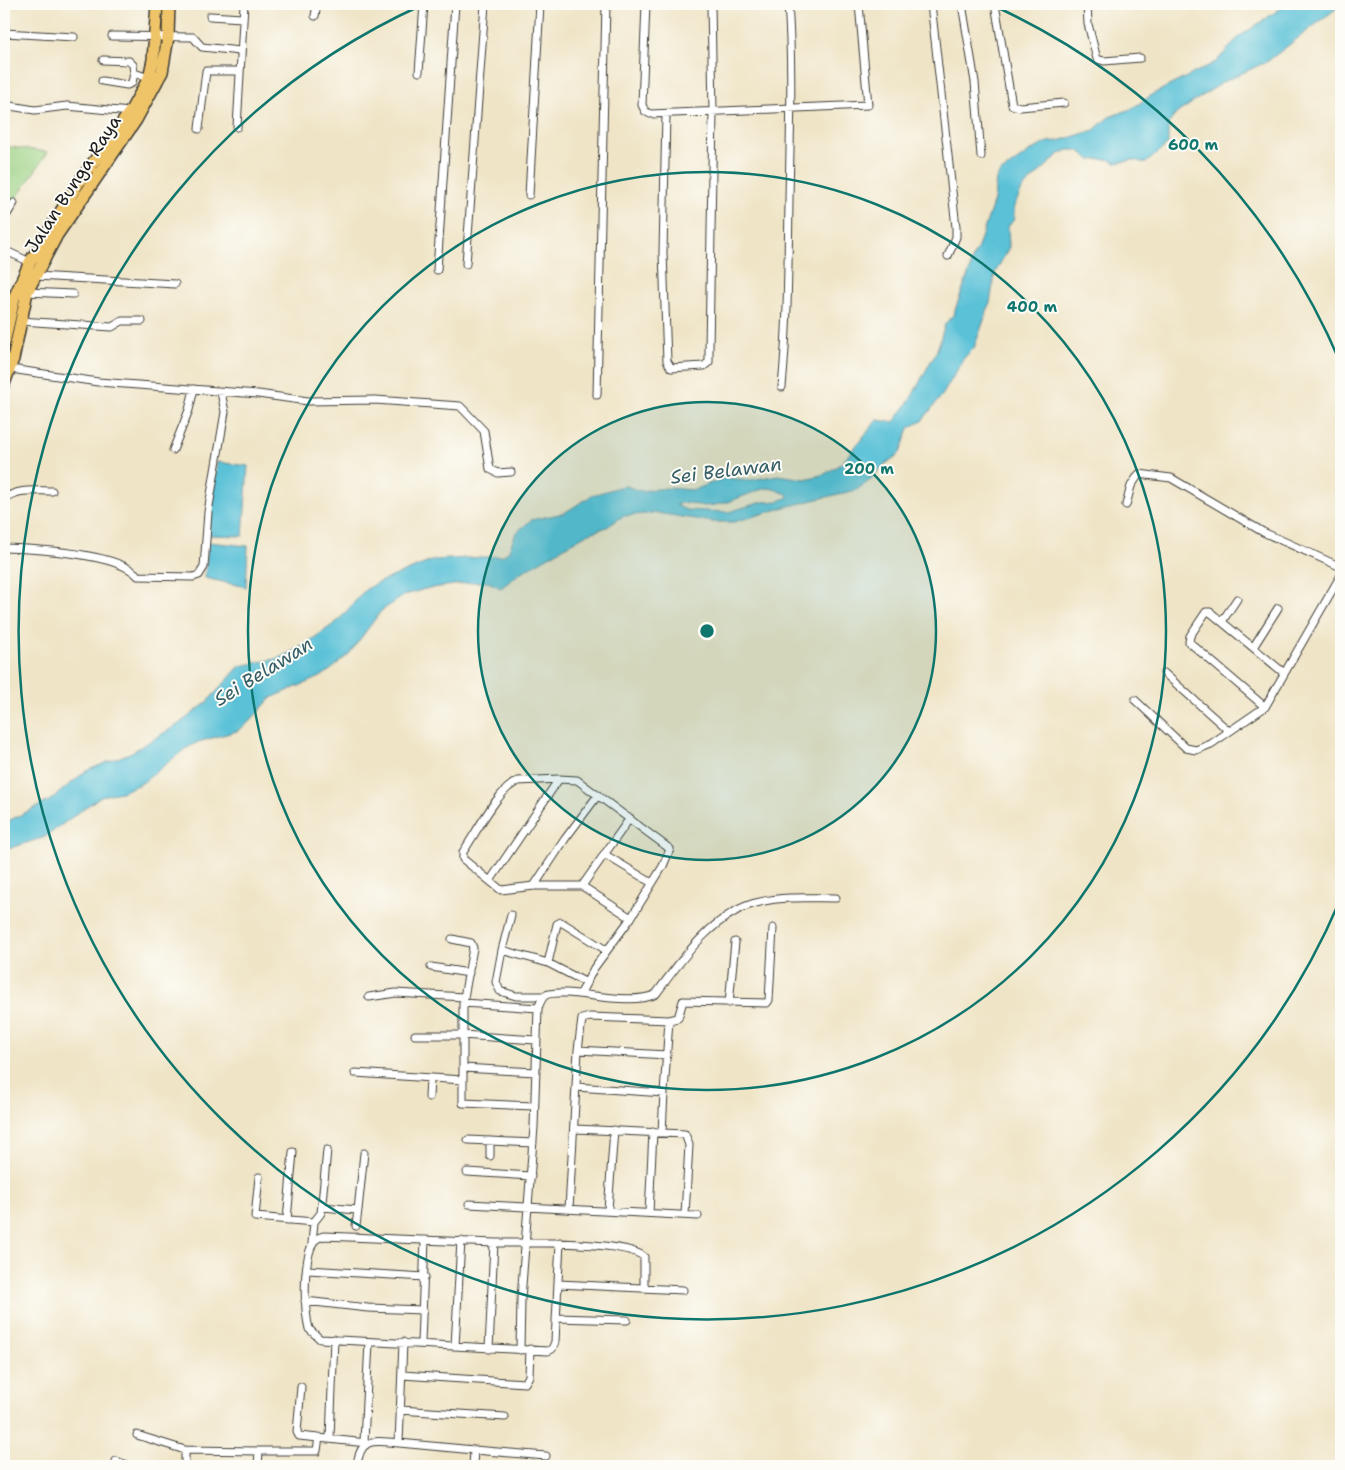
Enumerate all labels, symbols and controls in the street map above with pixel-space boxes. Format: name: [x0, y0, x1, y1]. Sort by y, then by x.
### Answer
street label: Jalan Bunga Raya: [19, 110, 127, 258]
text: 600 m: [1168, 135, 1218, 155]
text: 400 m: [1007, 297, 1057, 317]
water label: Sei Belawan: [669, 451, 783, 490]
text: 200 m: [844, 459, 894, 479]
centre of rings: [698, 622, 716, 640]
water label: Sei Belawan: [209, 631, 317, 712]

